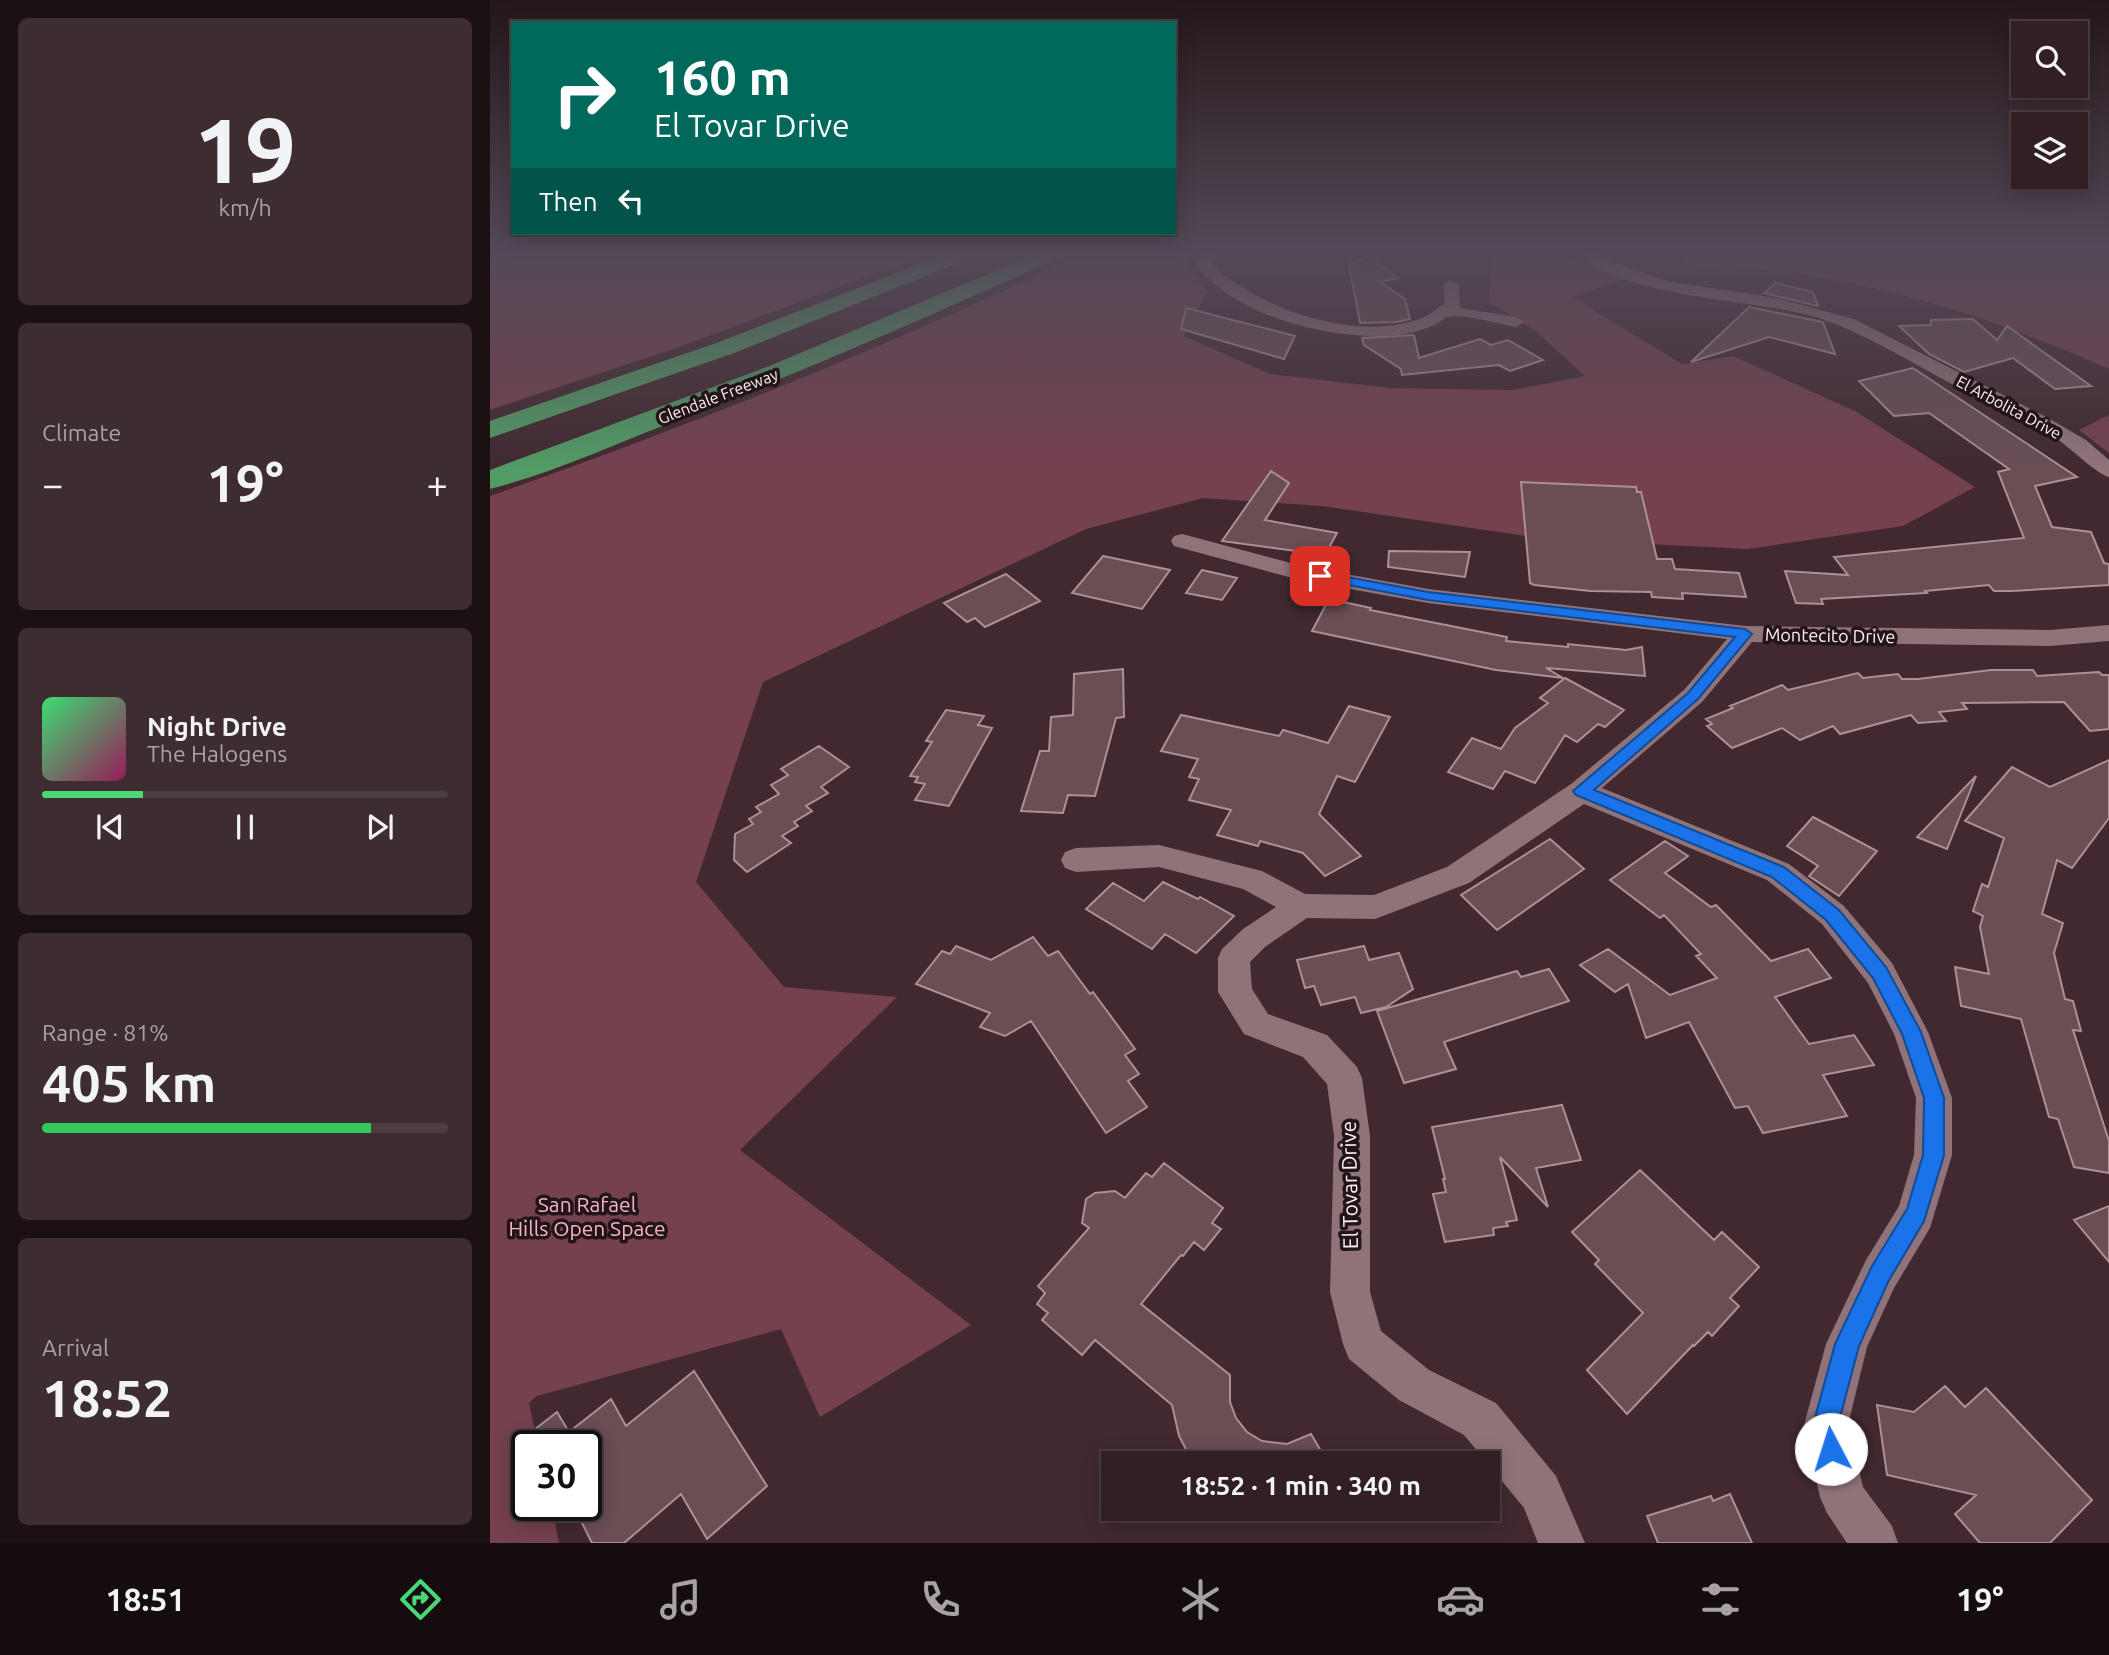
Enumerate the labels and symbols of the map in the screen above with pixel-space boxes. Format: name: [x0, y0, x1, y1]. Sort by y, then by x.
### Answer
street label: Glendale Freeway: [655, 365, 781, 427]
street label: El Arbolita Drive: [1954, 372, 2064, 442]
pin: [1290, 546, 1350, 606]
street label: Montecito Drive: [1765, 624, 1895, 646]
street label: El Tovar Drive: [1336, 1121, 1362, 1249]
park label: San Rafael Hills Open Space: [508, 1192, 666, 1240]
position arrow: [1794, 1412, 1868, 1486]
speed limit sign: 30: [511, 1430, 602, 1521]

